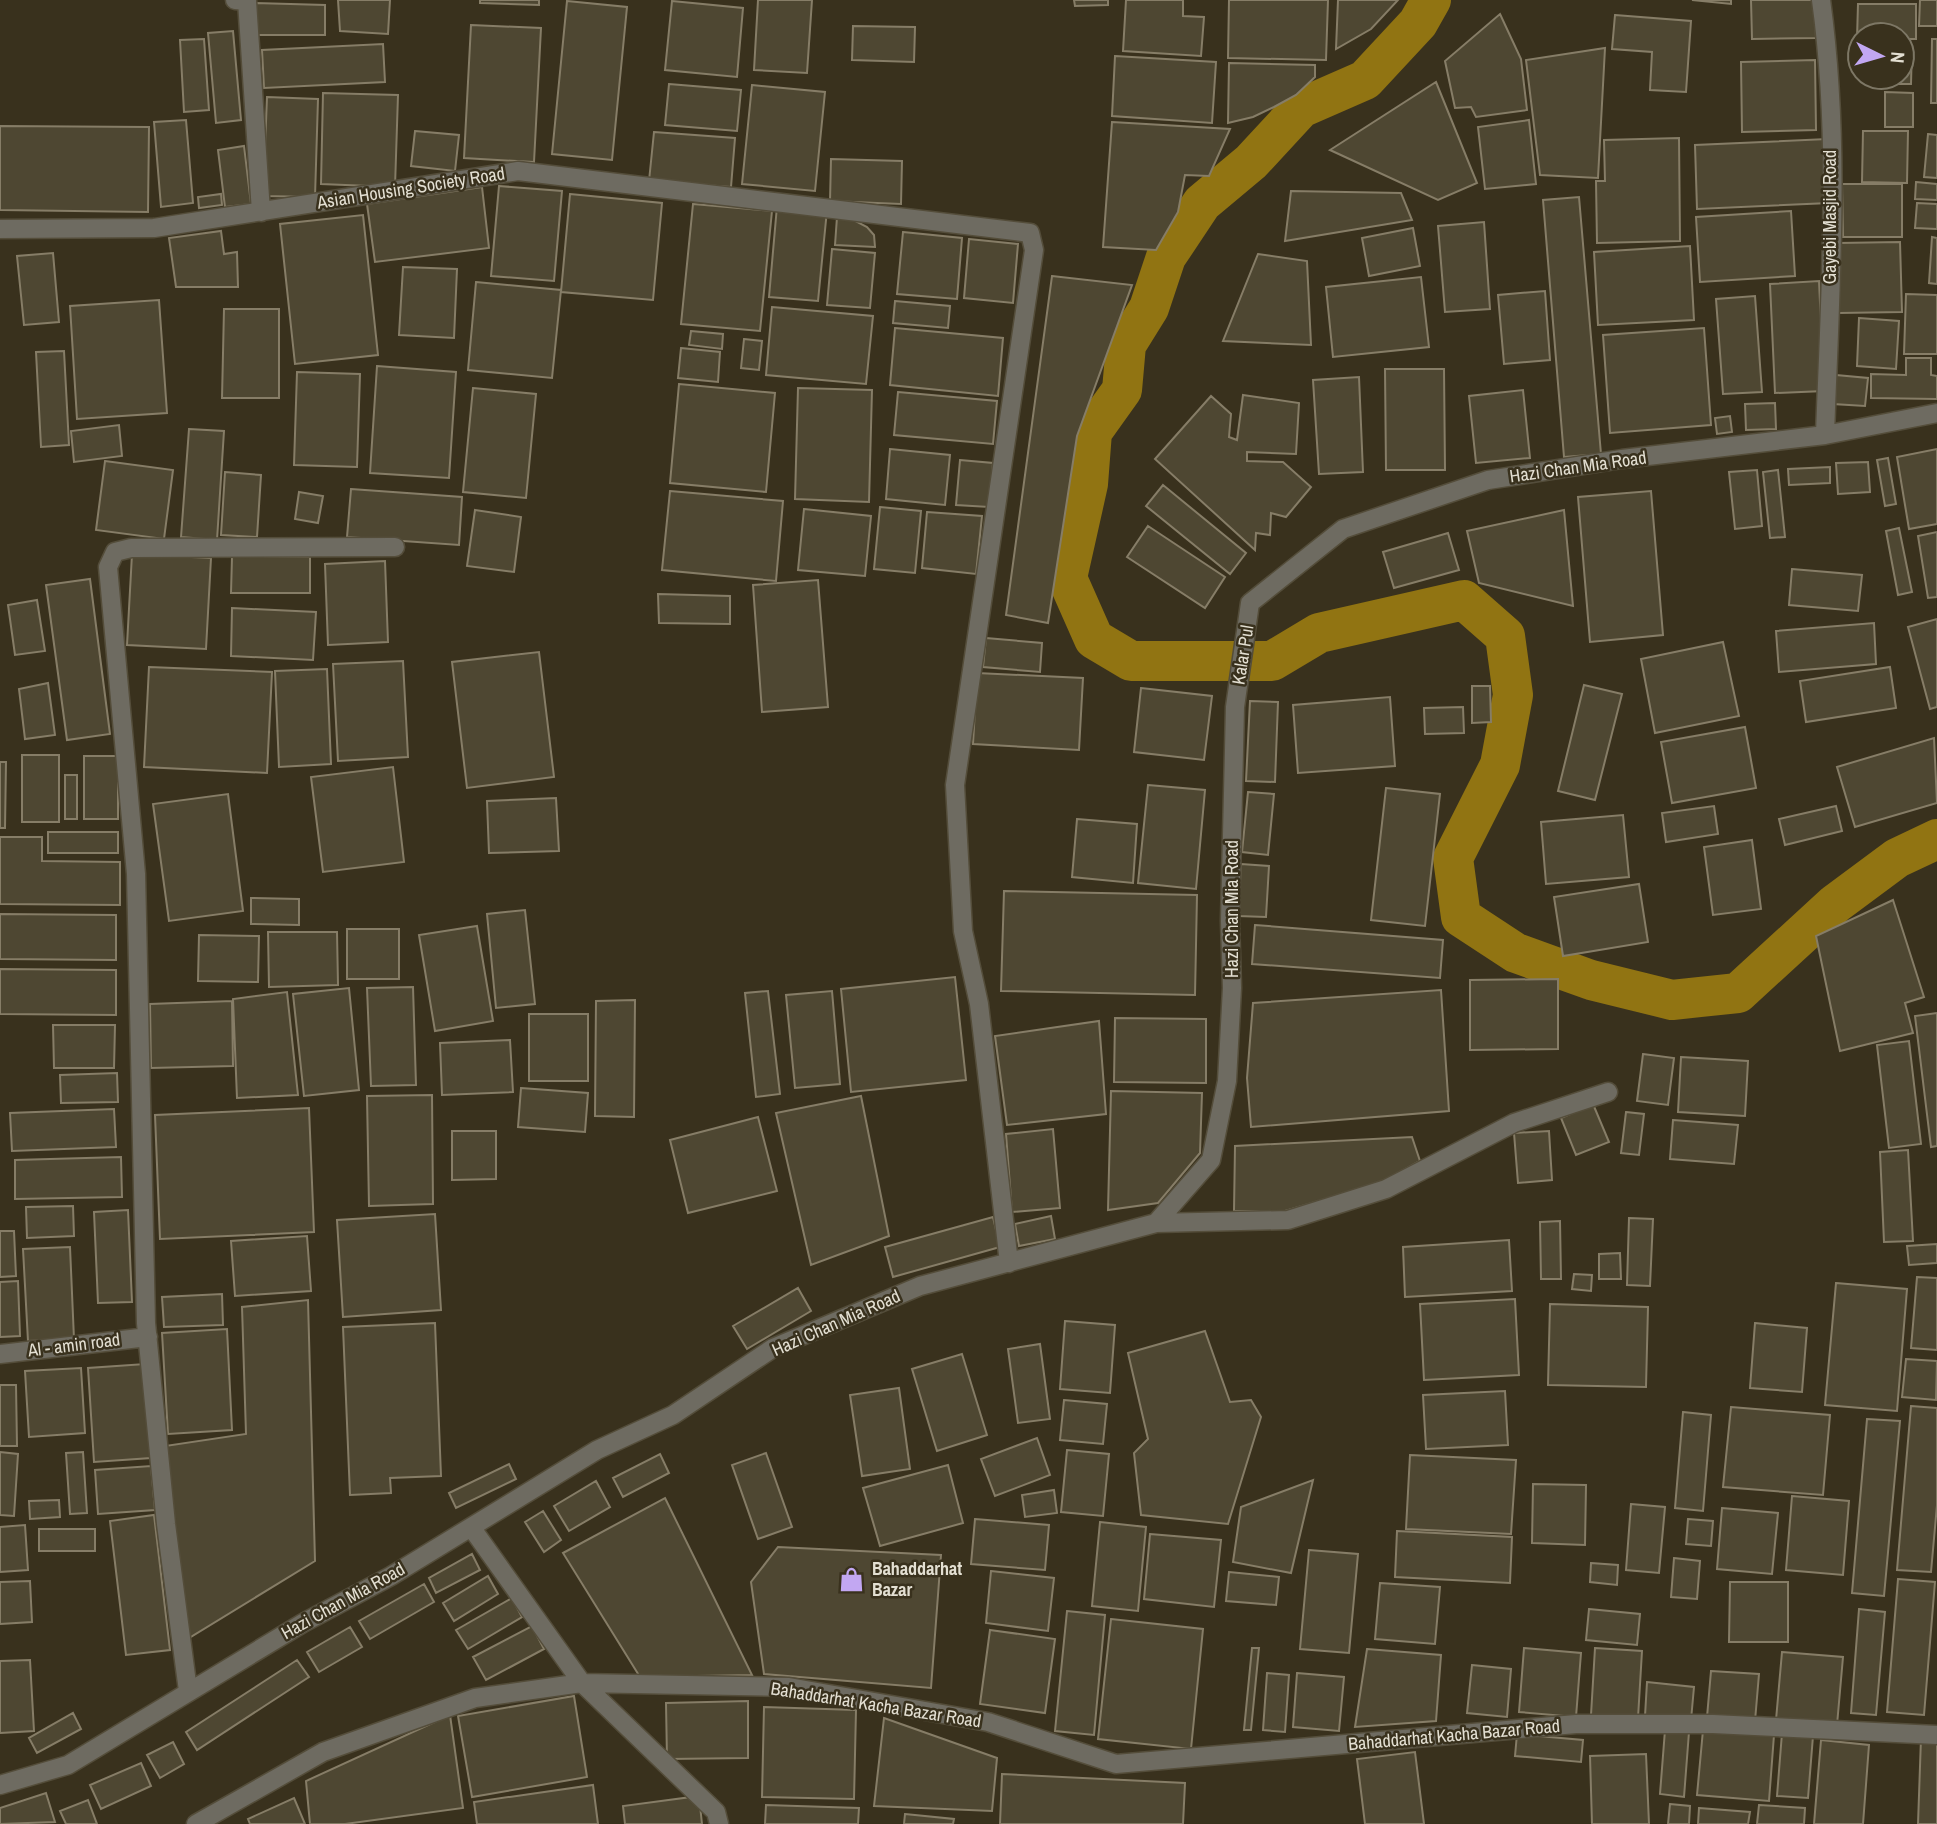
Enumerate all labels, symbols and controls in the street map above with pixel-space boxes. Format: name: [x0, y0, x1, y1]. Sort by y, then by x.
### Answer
north arrow: [1846, 21, 1916, 91]
text: N: [1884, 51, 1911, 64]
street label: Gayebi Masjid Road: [1817, 150, 1842, 284]
street label: Asian Housing Society Road: [314, 160, 506, 215]
street label: Hazi Chan Mia Road: [1508, 445, 1648, 488]
street label: Kalar Pul: [1225, 623, 1260, 686]
street label: Hazi Chan Mia Road: [1219, 840, 1244, 978]
street label: Hazi Chan Mia Road: [768, 1283, 904, 1362]
street label: Al - amin road: [25, 1326, 121, 1363]
street label: Hazi Chan Mia Road: [276, 1556, 409, 1645]
place label: Bahaddarhat Bazar: [872, 1556, 962, 1602]
shop icon: Bahaddarhat Bazar: [838, 1565, 866, 1593]
street label: Bahaddarhat Kacha Bazar Road: [769, 1676, 983, 1733]
street label: Bahaddarhat Kacha Bazar Road: [1347, 1713, 1561, 1756]

